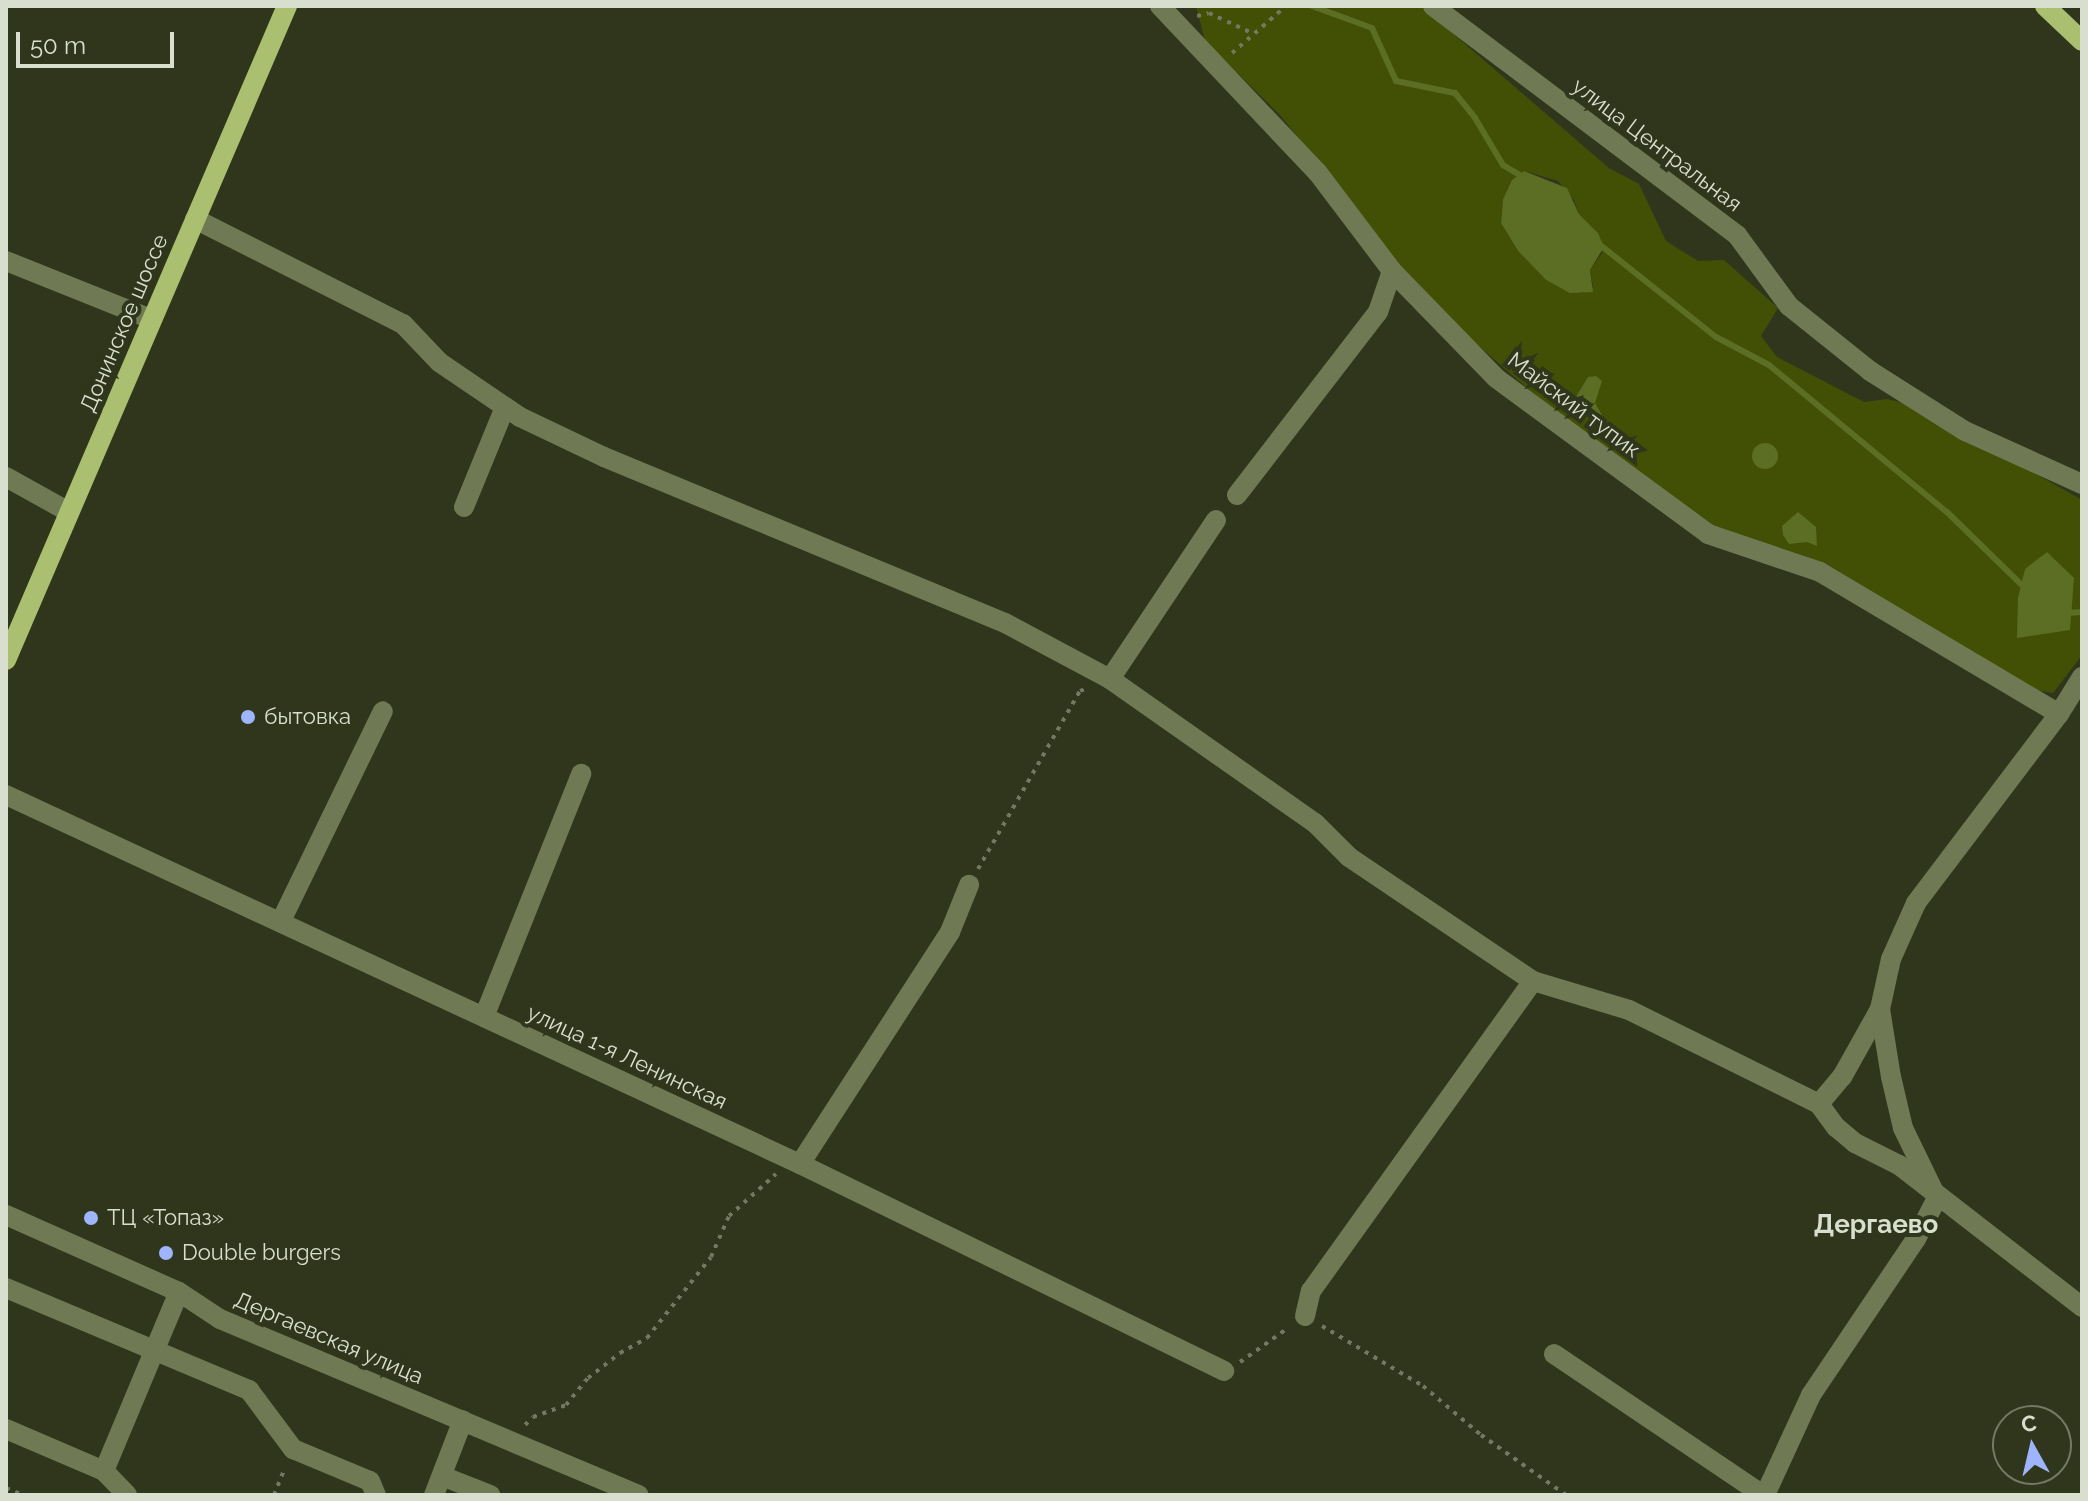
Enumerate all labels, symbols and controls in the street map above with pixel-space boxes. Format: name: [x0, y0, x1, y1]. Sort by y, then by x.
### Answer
scale bar: [20, 16, 178, 66]
text: 50 m: [30, 31, 86, 60]
street label: улица Центральная: [1567, 73, 1747, 217]
street label: Донинское шоссе: [75, 230, 173, 416]
street label: Майский тупик: [1503, 347, 1645, 463]
place label: бытовка: [264, 704, 351, 730]
marker: бытовка: [239, 708, 257, 726]
street label: улица 1-я Ленинская: [523, 999, 731, 1115]
place label: ТЦ «Топаз»: [107, 1205, 224, 1231]
marker: ТЦ «Топаз»: [82, 1209, 100, 1227]
district label: Дергаево: [1814, 1209, 1938, 1241]
place label: Double burgers: [182, 1240, 341, 1266]
marker: Double burgers: [157, 1244, 175, 1262]
street label: Дергаевская улица: [230, 1286, 428, 1390]
north arrow: [1992, 1405, 2072, 1485]
text: С: [2020, 1409, 2038, 1437]

